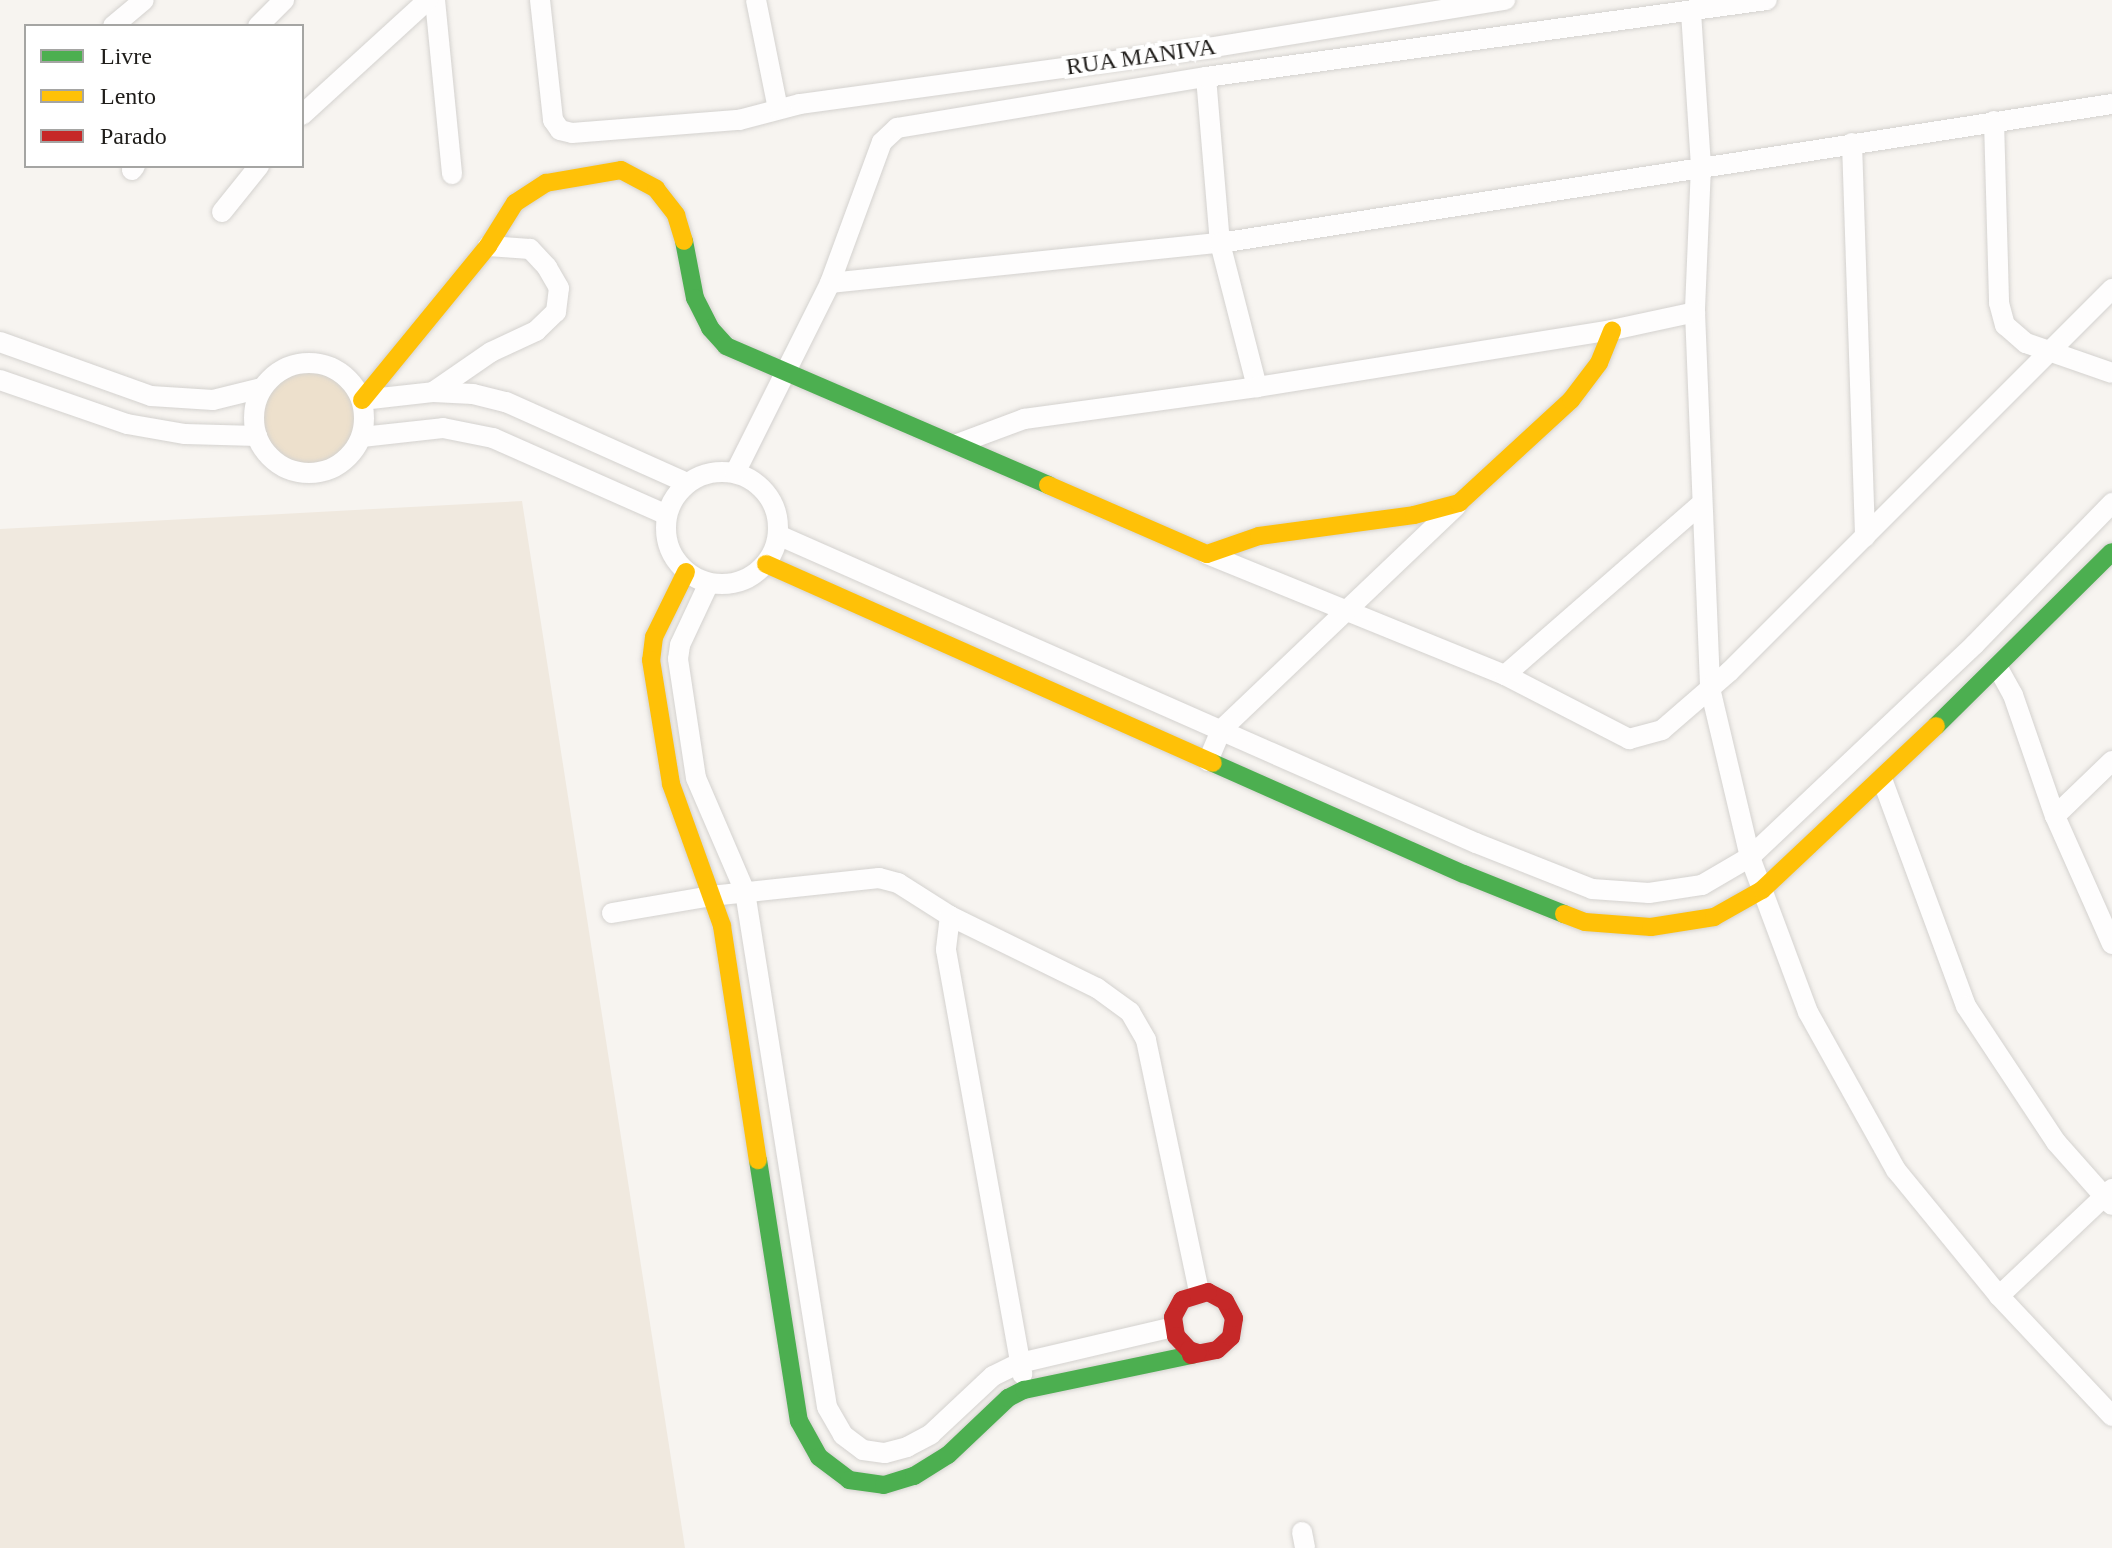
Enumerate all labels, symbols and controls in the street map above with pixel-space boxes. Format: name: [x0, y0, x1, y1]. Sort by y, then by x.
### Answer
legend: [24, 24, 304, 168]
street label: RUA MANIVA: [1064, 32, 1218, 82]
text: Livre: [100, 43, 152, 69]
text: Lento: [100, 83, 156, 109]
text: Parado: [100, 123, 167, 149]

